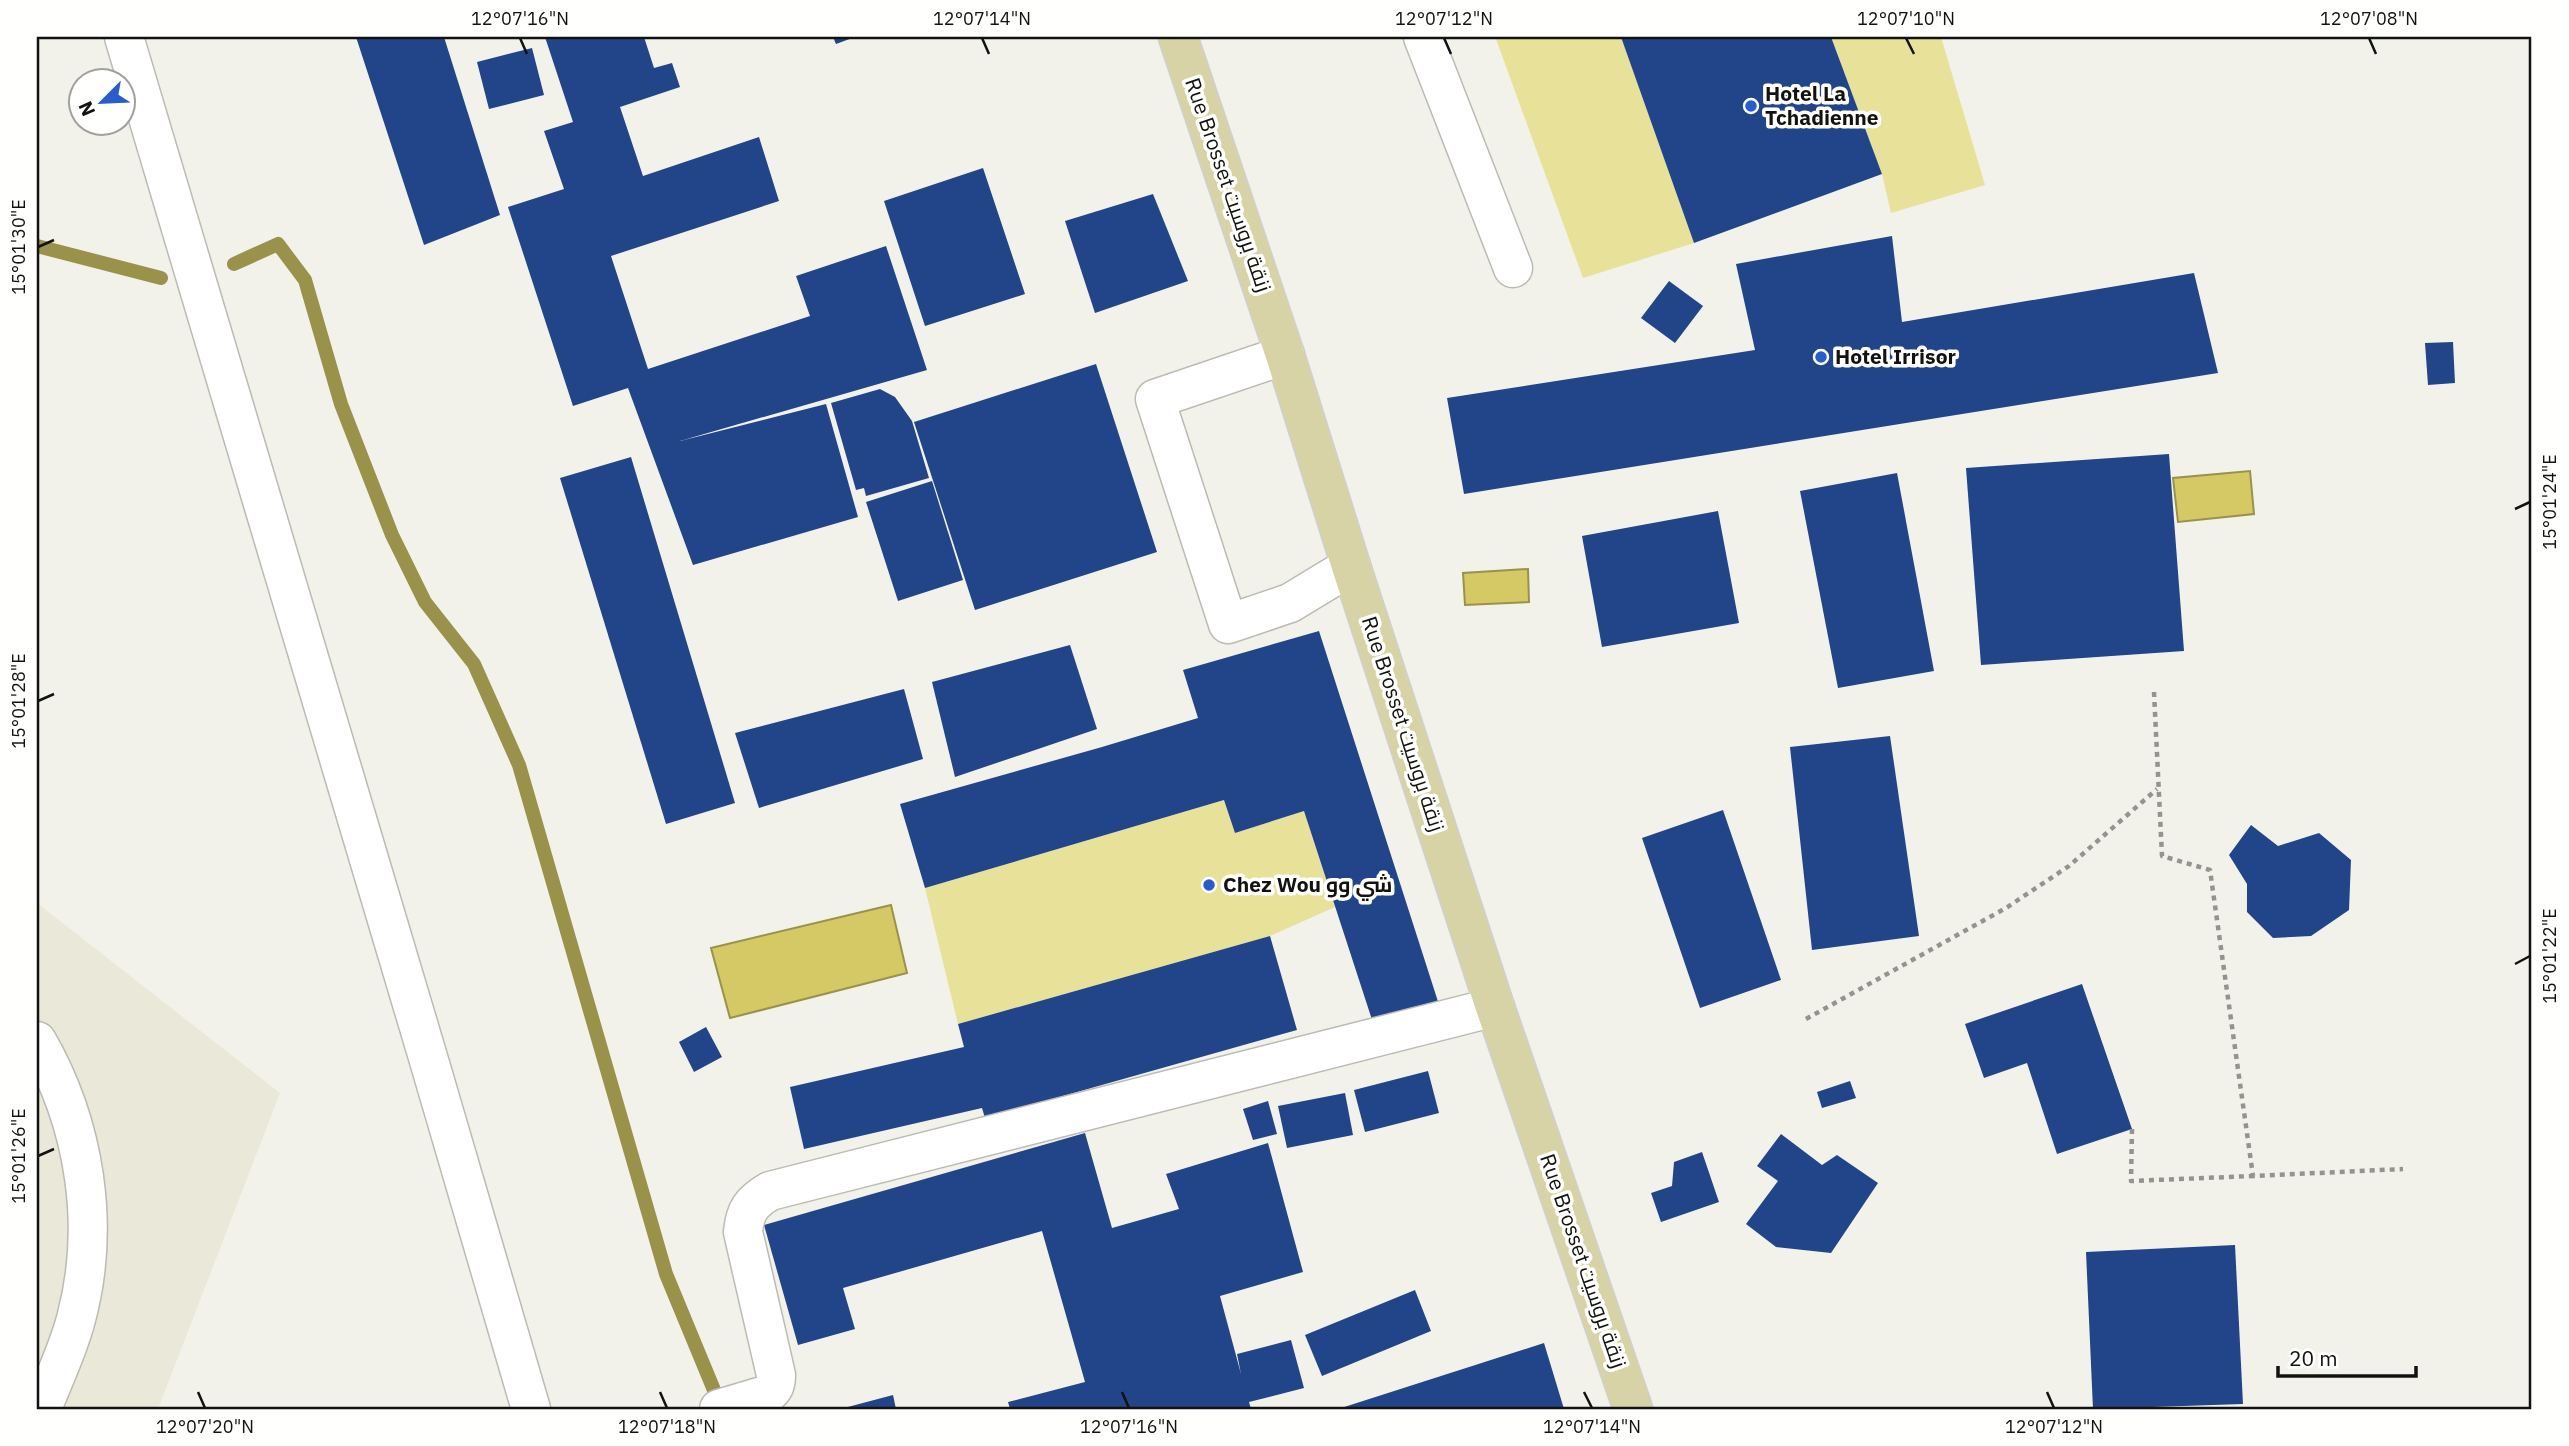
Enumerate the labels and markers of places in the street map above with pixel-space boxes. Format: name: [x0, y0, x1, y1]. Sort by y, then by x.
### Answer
place label: Hotel La Tchadienne: [1765, 79, 1879, 131]
marker: Hotel La Tchadienne: [1743, 98, 1759, 114]
place label: Hotel Irrisor: [1835, 342, 1956, 370]
marker: Hotel Irrisor: [1813, 349, 1829, 365]
place label: Chez Wou شي وو: [1223, 870, 1392, 901]
marker: Chez Wou شي وو: [1201, 877, 1217, 893]

